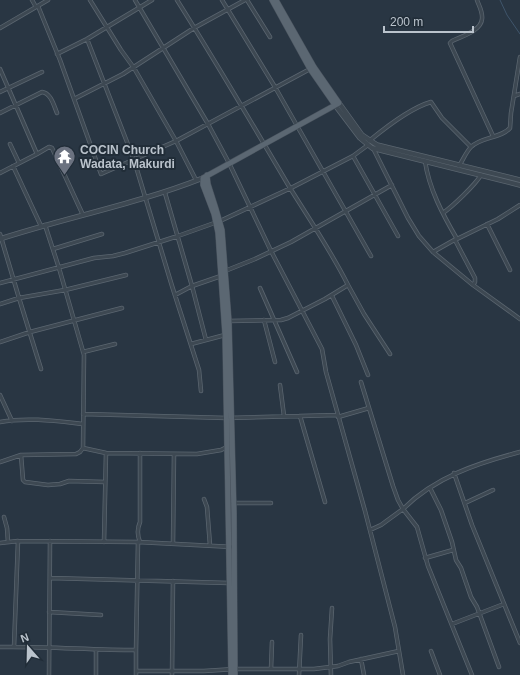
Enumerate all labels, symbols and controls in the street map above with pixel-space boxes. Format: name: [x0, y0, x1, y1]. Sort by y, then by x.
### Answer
scale bar: [384, 8, 473, 34]
text: 200 m: [390, 15, 423, 29]
place label: COCIN Church Wadata, Makurdi: [80, 143, 175, 171]
temple icon: COCIN Church Wadata, Makurdi: [51, 144, 77, 177]
north arrow: [8, 627, 48, 667]
text: N: [19, 631, 30, 645]

